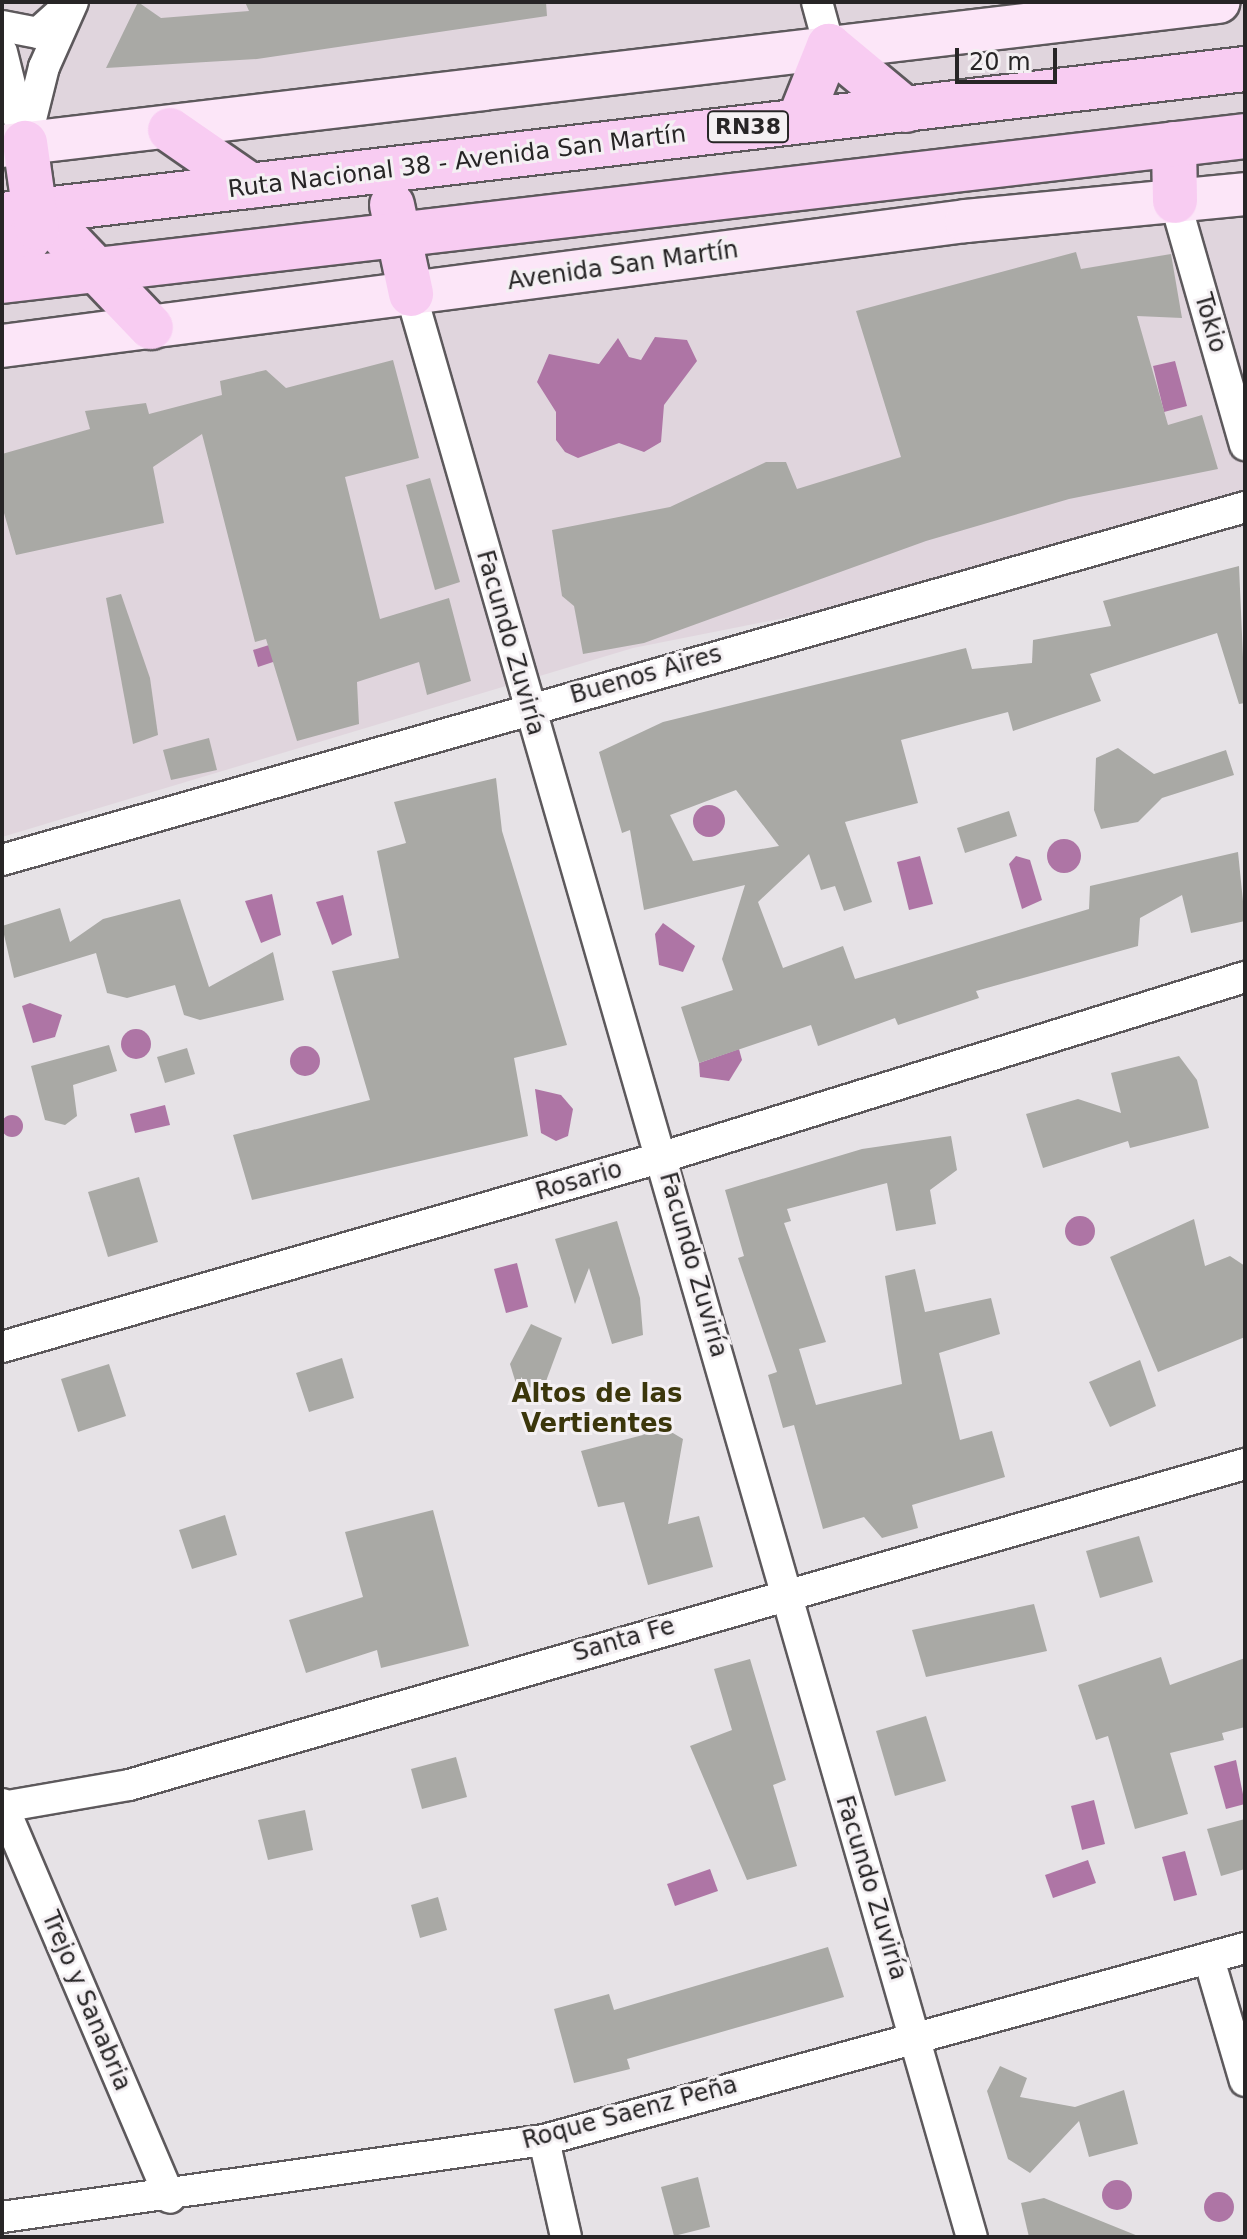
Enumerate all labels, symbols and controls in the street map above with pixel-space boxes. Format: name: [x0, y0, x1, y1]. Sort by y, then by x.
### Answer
scale bar: [959, 32, 1061, 82]
text: 20 m: [969, 48, 1031, 76]
road number: RN38: [706, 109, 790, 145]
street label: Ruta Nacional 38 - Avenida San Martín: [226, 120, 688, 204]
street label: Avenida San Martín: [506, 236, 740, 296]
street label: Tokio: [1188, 290, 1232, 356]
street label: Facundo Zuviría: [470, 547, 550, 739]
street label: Buenos Aires: [567, 640, 725, 710]
street label: Rosario: [532, 1155, 626, 1207]
street label: Facundo Zuviría: [653, 1169, 733, 1361]
district label: Altos de las Vertientes: [511, 1378, 683, 1440]
street label: Santa Fe: [570, 1612, 678, 1668]
street label: Facundo Zuviría: [829, 1792, 913, 1984]
street label: Trejo y Sanabria: [35, 1907, 137, 2095]
street label: Roque Saenz Peña: [519, 2070, 741, 2156]

